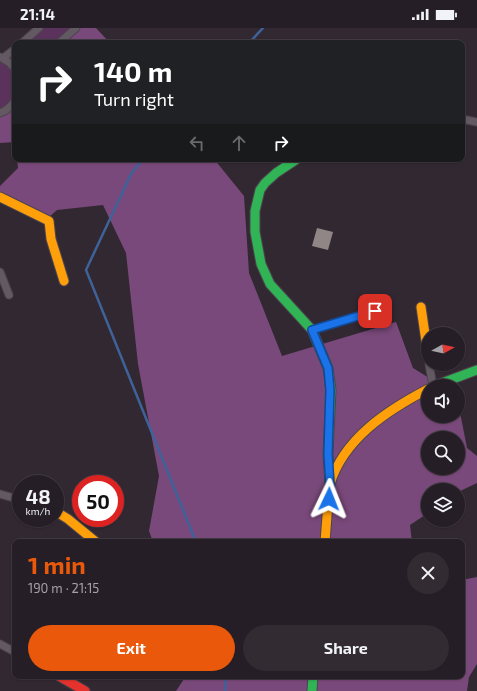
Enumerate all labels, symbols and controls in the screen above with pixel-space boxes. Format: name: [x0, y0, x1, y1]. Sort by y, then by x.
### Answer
text: 21:14: [20, 5, 55, 23]
text: 140 m: [94, 54, 172, 88]
icon: right: [28, 56, 80, 108]
text: Turn right: [94, 88, 174, 110]
icon: left: [186, 132, 208, 154]
icon: ahead: [228, 132, 250, 154]
icon: right: [270, 132, 292, 154]
pin: [358, 294, 392, 328]
icon: arrive: [364, 300, 386, 322]
north arrow: [421, 327, 465, 371]
map controls: [421, 327, 465, 527]
button: sound: [421, 379, 465, 423]
button: search: [421, 431, 465, 475]
speed limit sign: 50: [72, 475, 124, 527]
position arrow: [308, 478, 350, 520]
button: layers: [421, 483, 465, 527]
text: 48: [25, 484, 51, 508]
text: km/h: [26, 505, 50, 517]
text: 1 min: [28, 550, 86, 579]
button: close: [407, 552, 449, 594]
text: 190 m · 21:15: [28, 580, 99, 596]
button: Exit: [28, 625, 235, 671]
button: Share: [243, 625, 449, 671]

